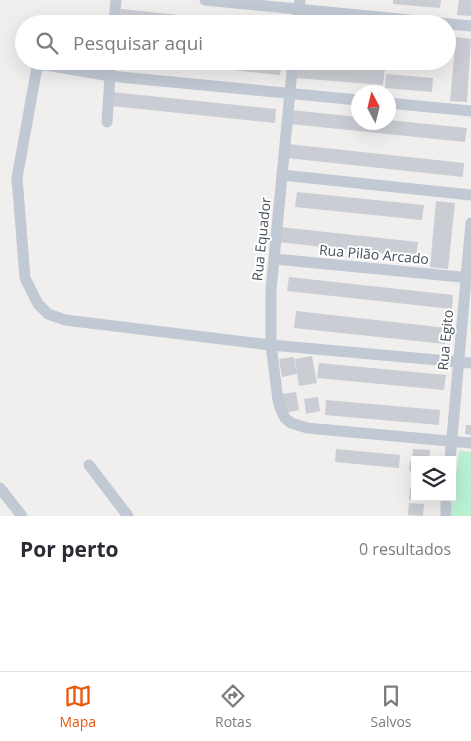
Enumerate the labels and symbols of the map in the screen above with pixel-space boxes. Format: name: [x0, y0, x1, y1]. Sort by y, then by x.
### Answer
north arrow: [351, 85, 396, 130]
street label: Rua Equador: [247, 196, 275, 282]
street label: Rua Pilão Arcado: [318, 240, 430, 268]
street label: Rua Egito: [433, 309, 457, 371]

